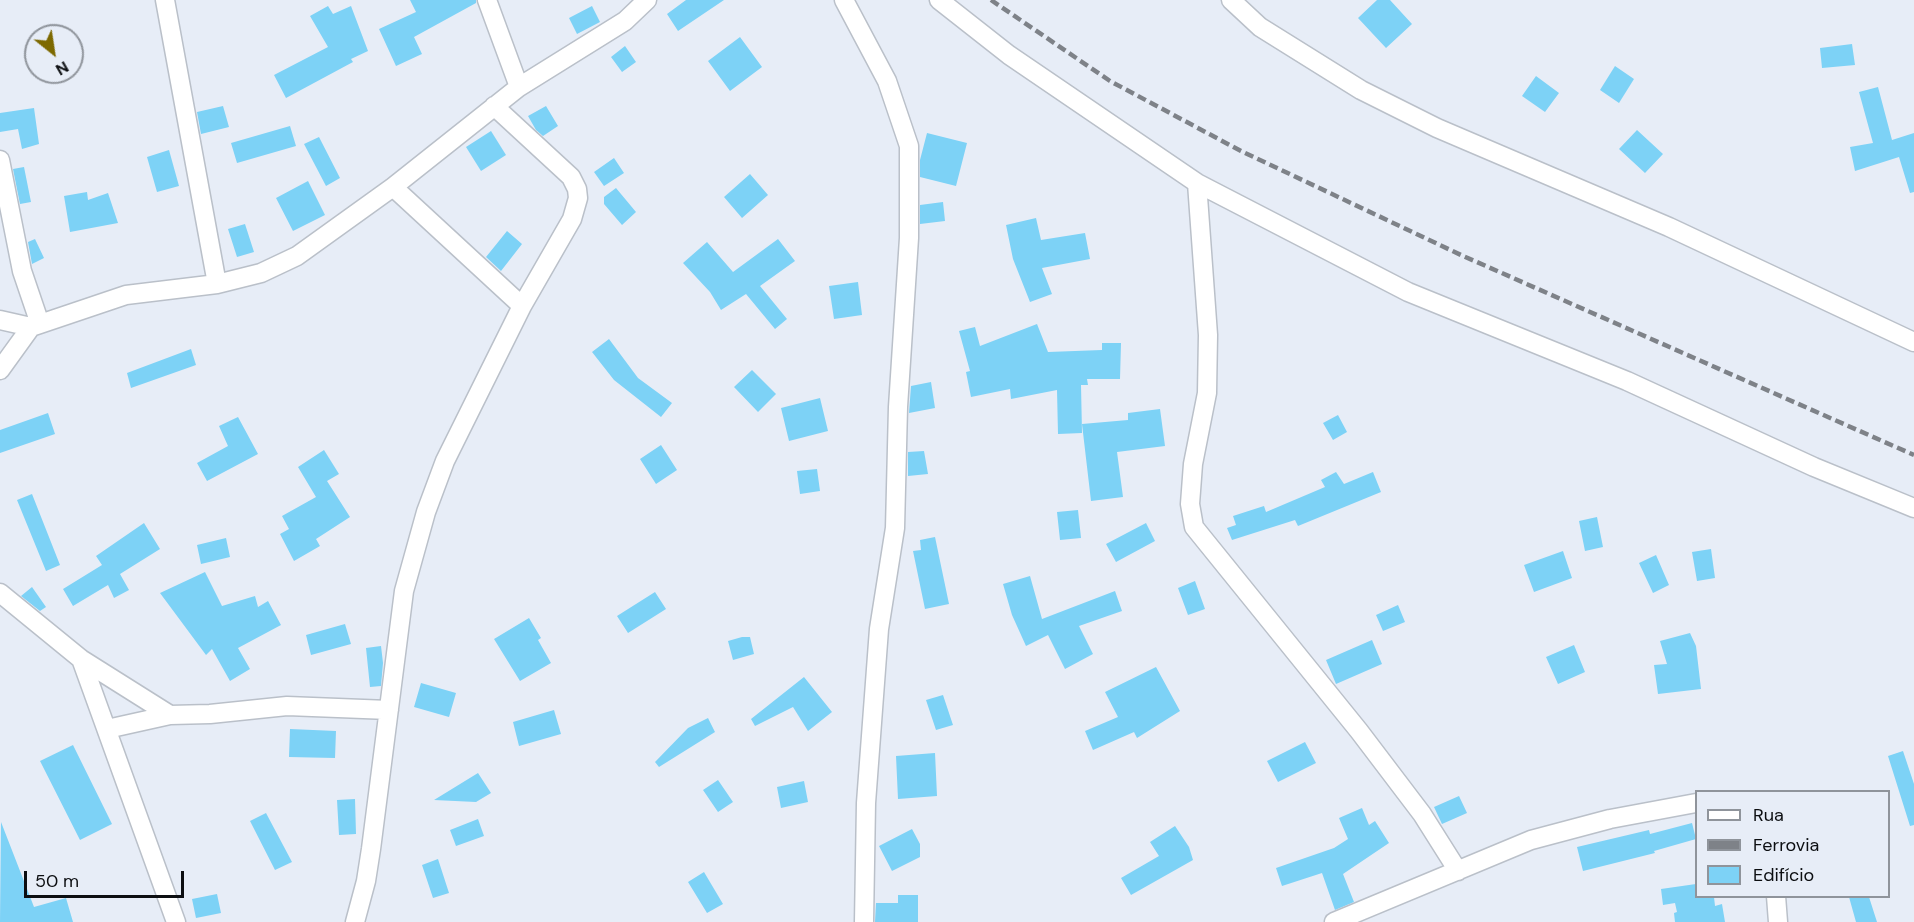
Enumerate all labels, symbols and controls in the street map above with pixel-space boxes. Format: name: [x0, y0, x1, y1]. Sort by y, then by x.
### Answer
north arrow: [24, 24, 84, 84]
text: N: [52, 56, 73, 80]
legend: [1695, 790, 1890, 898]
text: Rua: [1753, 803, 1784, 827]
text: Ferrovia: [1753, 833, 1819, 857]
scale bar: [27, 859, 188, 897]
text: Edifício: [1753, 863, 1814, 887]
text: 50 m: [35, 869, 79, 893]

